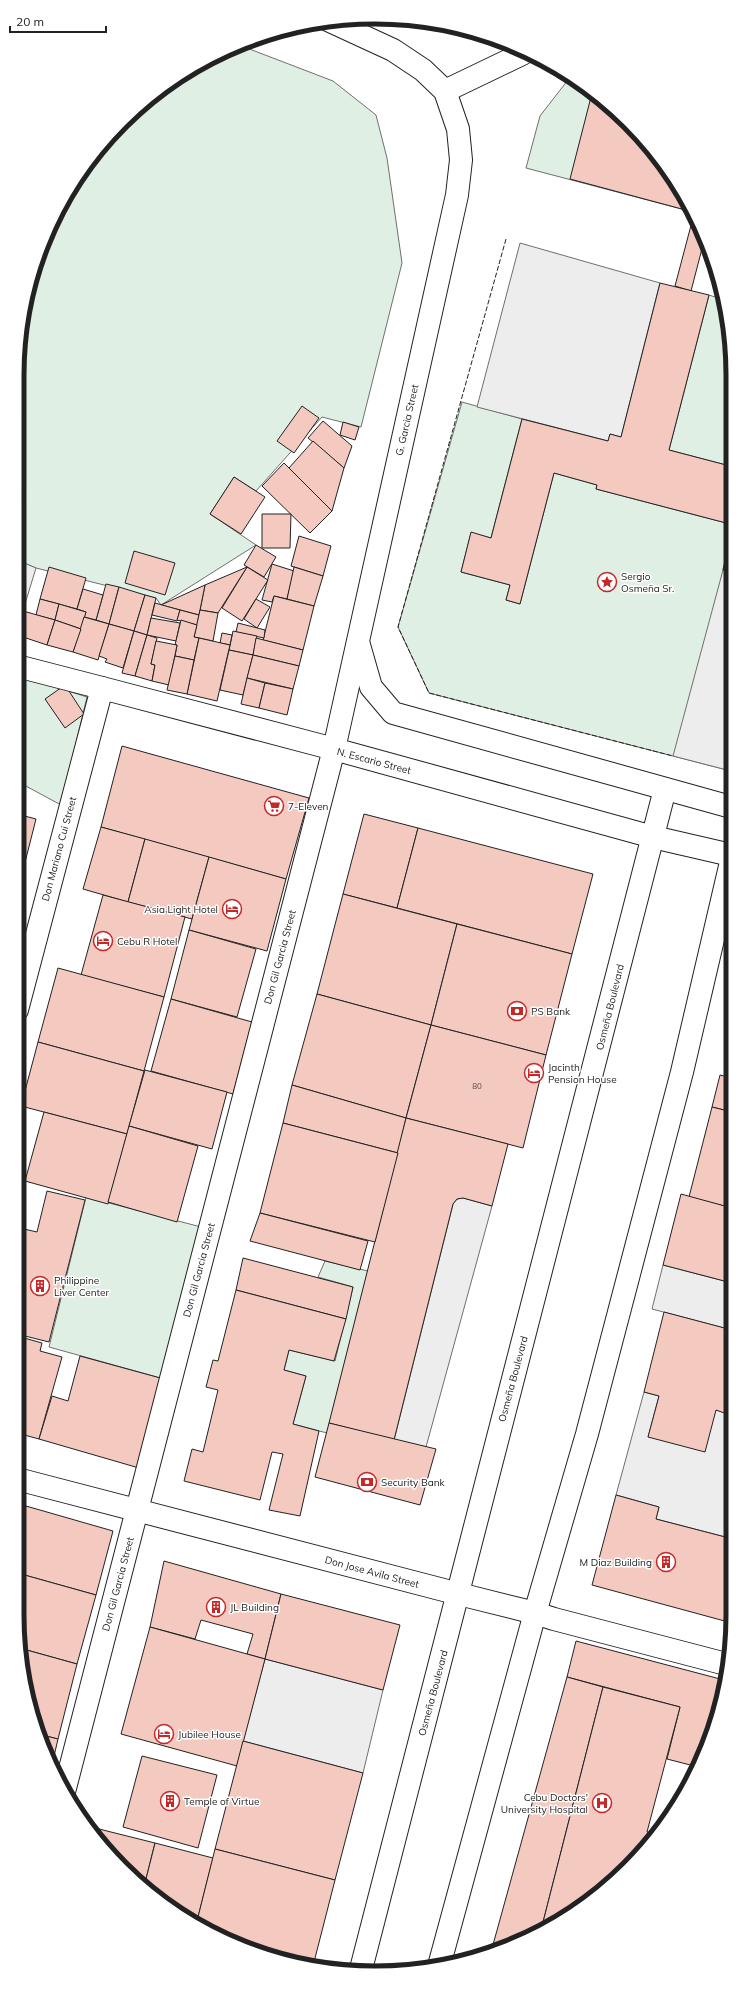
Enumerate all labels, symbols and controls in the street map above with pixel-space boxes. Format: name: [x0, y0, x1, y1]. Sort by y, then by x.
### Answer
scale bar: [10, 8, 106, 34]
text: 20 m: [16, 14, 44, 29]
street label: G. Garcia Street: [392, 383, 422, 457]
place label: Sergio Osmeña Sr.: [621, 570, 674, 595]
place icon: Sergio Osmeña Sr.: [596, 571, 618, 593]
street label: N. Escario Street: [336, 745, 413, 777]
street label: Don Mariano Cui Street: [39, 795, 79, 903]
supermarket icon: 7-Eleven: [263, 795, 285, 817]
place label: 7-Eleven: [288, 800, 329, 813]
hotel icon: Asia Light Hotel: [221, 898, 243, 920]
place label: Asia Light Hotel: [144, 903, 218, 916]
street label: Don Gil Garcia Street: [261, 908, 299, 1005]
hotel icon: Cebu R Hotel: [92, 930, 114, 952]
place label: Cebu R Hotel: [117, 935, 177, 948]
street label: Osmeña Boulevard: [593, 963, 627, 1051]
bank icon: PS Bank: [506, 1000, 528, 1022]
place label: PS Bank: [531, 1005, 571, 1018]
place label: Jacinth Pension House: [548, 1061, 617, 1086]
hotel icon: Jacinth Pension House: [523, 1062, 545, 1084]
house number: 80: [472, 1081, 482, 1091]
street label: Don Gil Garcia Street: [180, 1221, 218, 1318]
place label: Philippine Liver Center: [54, 1274, 109, 1299]
building icon: Philippine Liver Center: [29, 1275, 51, 1297]
street label: Osmeña Boulevard: [495, 1335, 531, 1423]
bank icon: Security Bank: [356, 1471, 378, 1493]
place label: Security Bank: [381, 1476, 446, 1489]
street label: Don Gil Garcia Street: [99, 1535, 137, 1632]
building icon: M Diaz Building: [655, 1551, 677, 1573]
street label: Don Jose Avila Street: [323, 1553, 421, 1591]
place label: M Diaz Building: [580, 1556, 652, 1569]
building icon: JL Building: [205, 1596, 227, 1618]
place label: JL Building: [230, 1601, 279, 1614]
street label: Osmeña Boulevard: [415, 1649, 451, 1737]
hotel icon: Jubilee House: [153, 1723, 175, 1745]
place label: Jubilee House: [178, 1728, 241, 1741]
building icon: Temple of Virtue: [159, 1790, 181, 1812]
place label: Cebu Doctors' University Hospital: [501, 1791, 588, 1816]
hospital icon: Cebu Doctors' University Hospital: [591, 1792, 613, 1814]
place label: Temple of Virtue: [184, 1795, 260, 1808]

